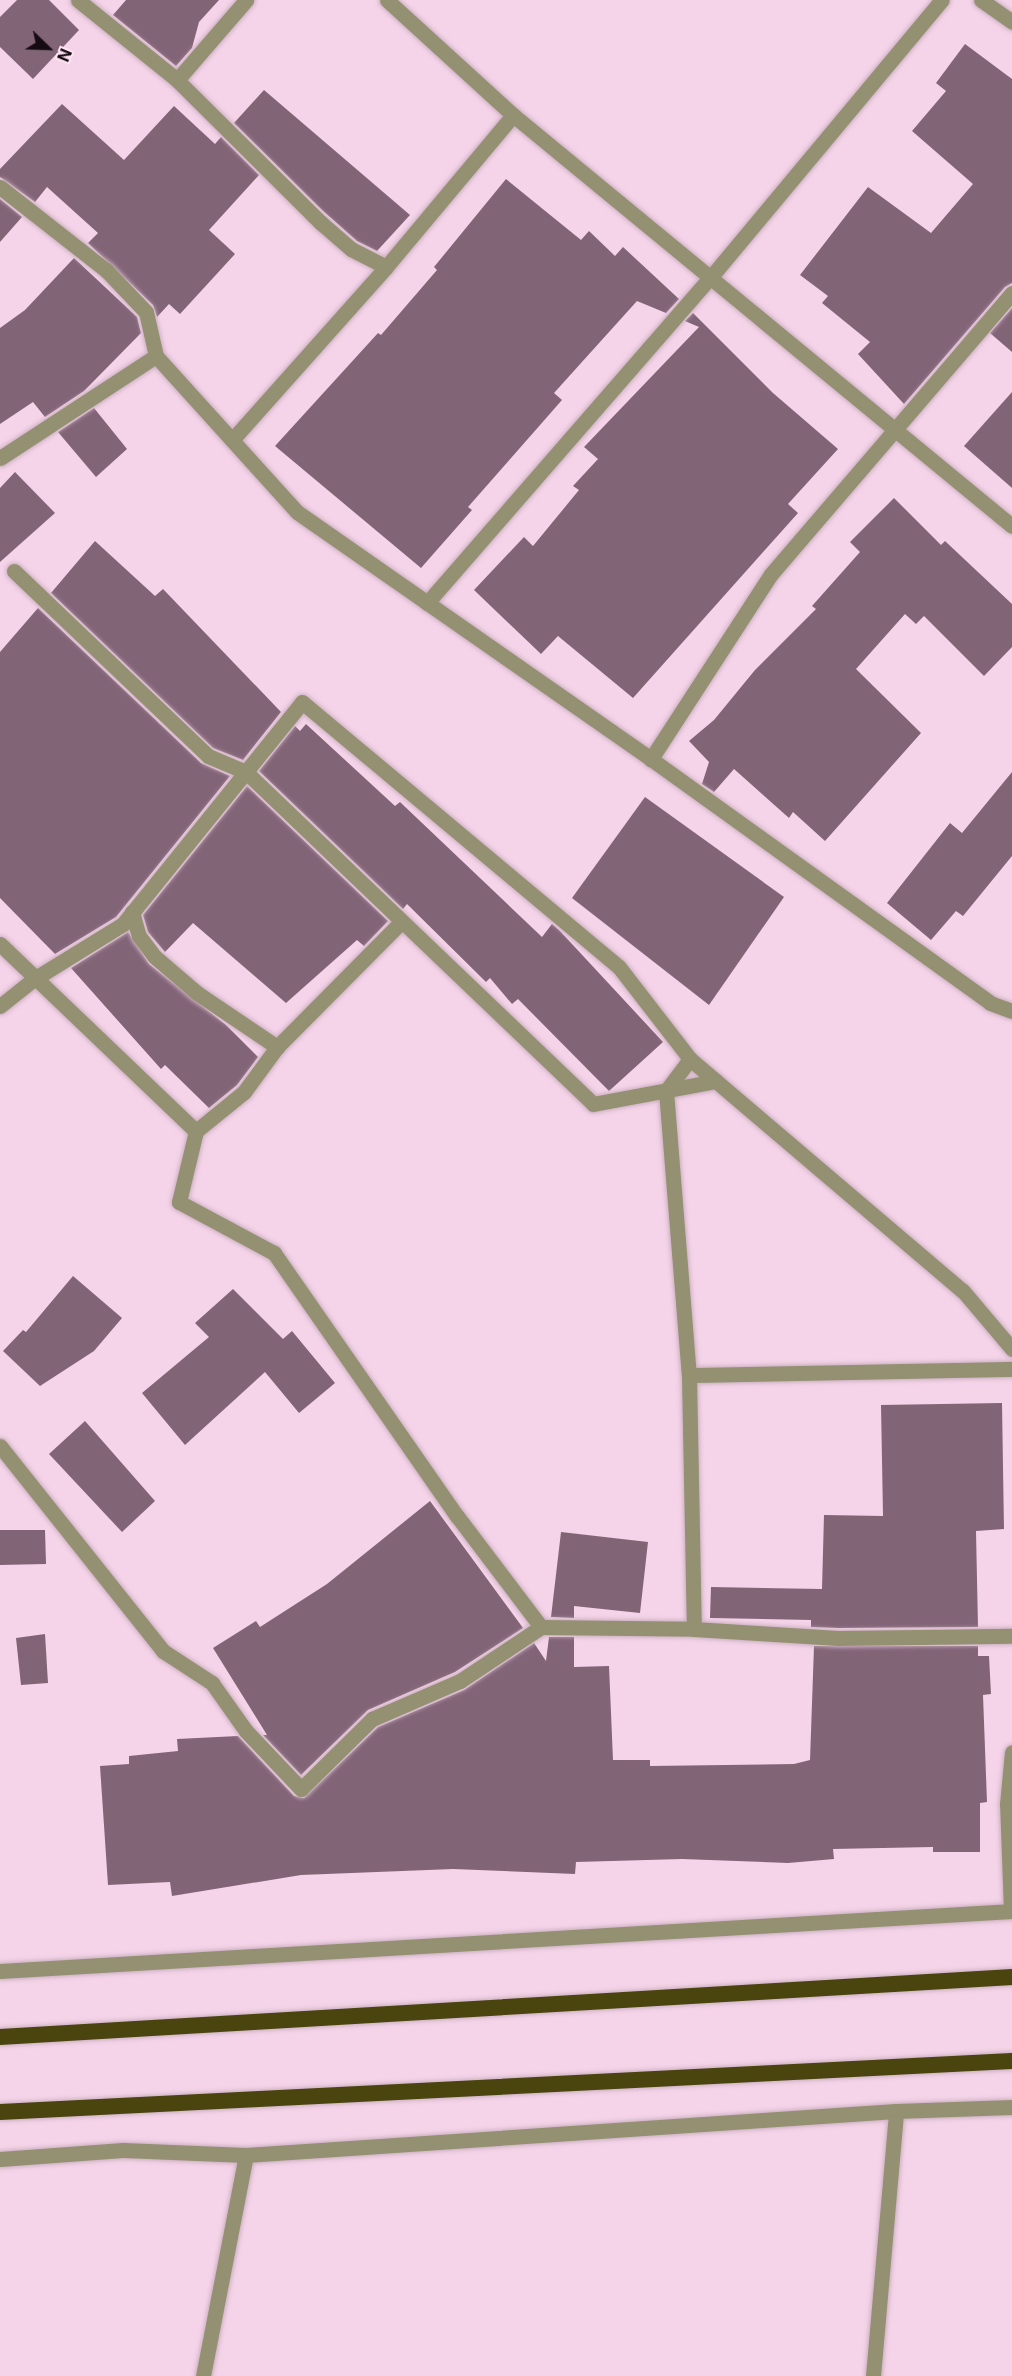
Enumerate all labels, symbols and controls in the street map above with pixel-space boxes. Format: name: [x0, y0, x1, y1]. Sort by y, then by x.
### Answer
north arrow: [18, 18, 78, 78]
text: N: [53, 46, 76, 65]

